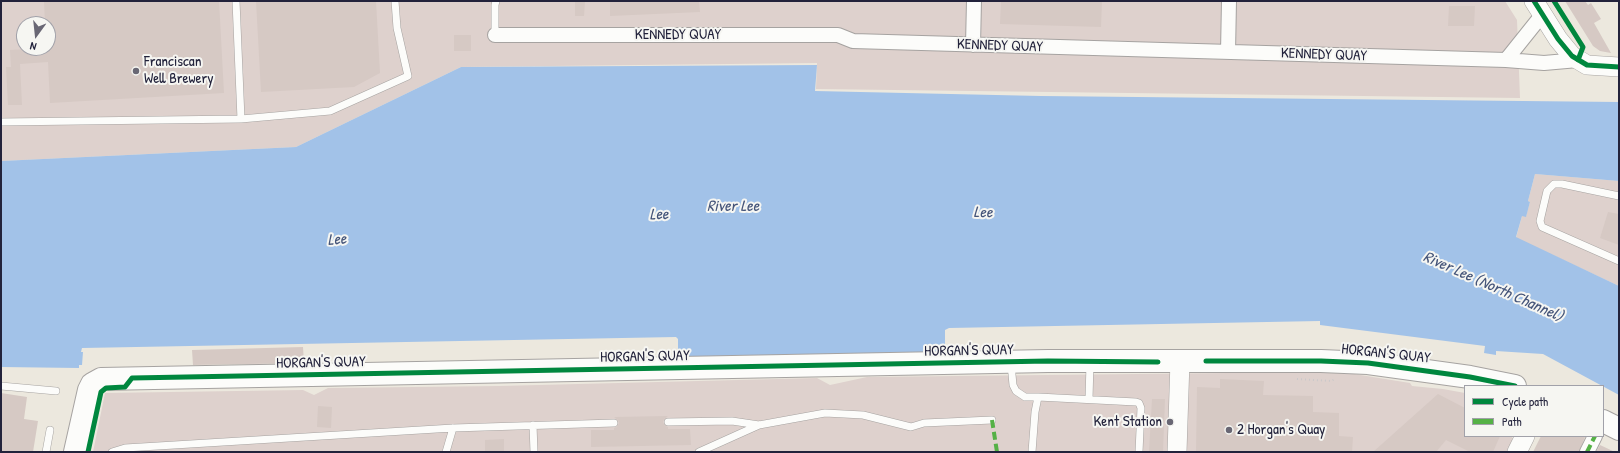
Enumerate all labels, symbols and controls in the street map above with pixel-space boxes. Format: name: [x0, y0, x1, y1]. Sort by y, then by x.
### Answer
north arrow: [16, 16, 56, 56]
street label: KENNEDY QUAY: [635, 26, 721, 44]
street label: KENNEDY QUAY: [957, 35, 1043, 57]
text: N: [29, 39, 38, 54]
street label: KENNEDY QUAY: [1281, 44, 1367, 66]
place label: Franciscan Well Brewery: [144, 53, 214, 88]
marker: Franciscan Well Brewery: [131, 66, 141, 76]
water label: River Lee: [707, 197, 759, 217]
water label: Lee: [973, 203, 993, 223]
water label: Lee: [649, 205, 669, 225]
water label: Lee: [327, 230, 347, 250]
water label: River Lee (North Channel): [1420, 248, 1566, 326]
street label: HORGAN'S QUAY: [1341, 340, 1431, 368]
street label: HORGAN'S QUAY: [924, 341, 1014, 361]
street label: HORGAN'S QUAY: [600, 347, 690, 367]
street label: HORGAN'S QUAY: [276, 353, 366, 373]
legend: [1464, 385, 1604, 437]
text: Cycle path: [1502, 393, 1548, 410]
place label: Kent Station: [1094, 413, 1162, 431]
text: Path: [1502, 413, 1522, 430]
marker: Kent Station: [1165, 417, 1175, 427]
place label: 2 Horgan's Quay: [1237, 421, 1325, 439]
marker: 2 Horgan's Quay: [1224, 425, 1234, 435]

